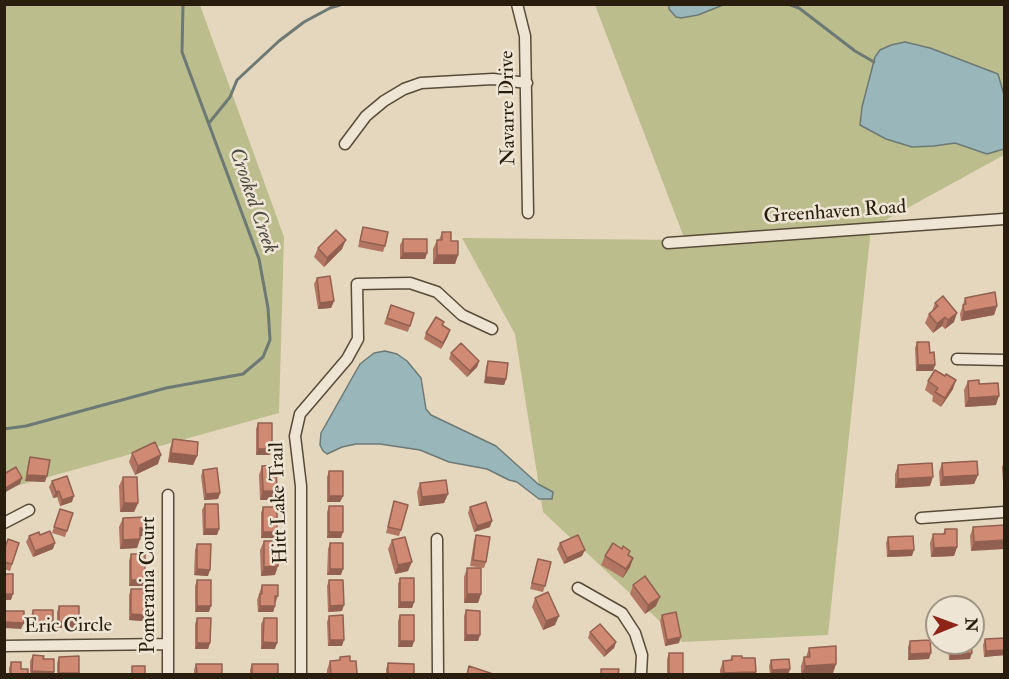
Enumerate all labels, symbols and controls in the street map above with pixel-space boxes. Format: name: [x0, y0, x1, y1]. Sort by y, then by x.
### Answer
street label: Navarre Drive: [496, 50, 522, 166]
water label: Crooked Creek: [222, 145, 282, 257]
street label: Greenhaven Road: [763, 196, 907, 230]
street label: Hitt Lake Trail: [266, 442, 294, 564]
street label: Pomerania Court: [138, 517, 162, 653]
north arrow: [925, 595, 985, 655]
street label: Eric Circle: [24, 614, 112, 640]
text: N: [961, 617, 981, 632]

